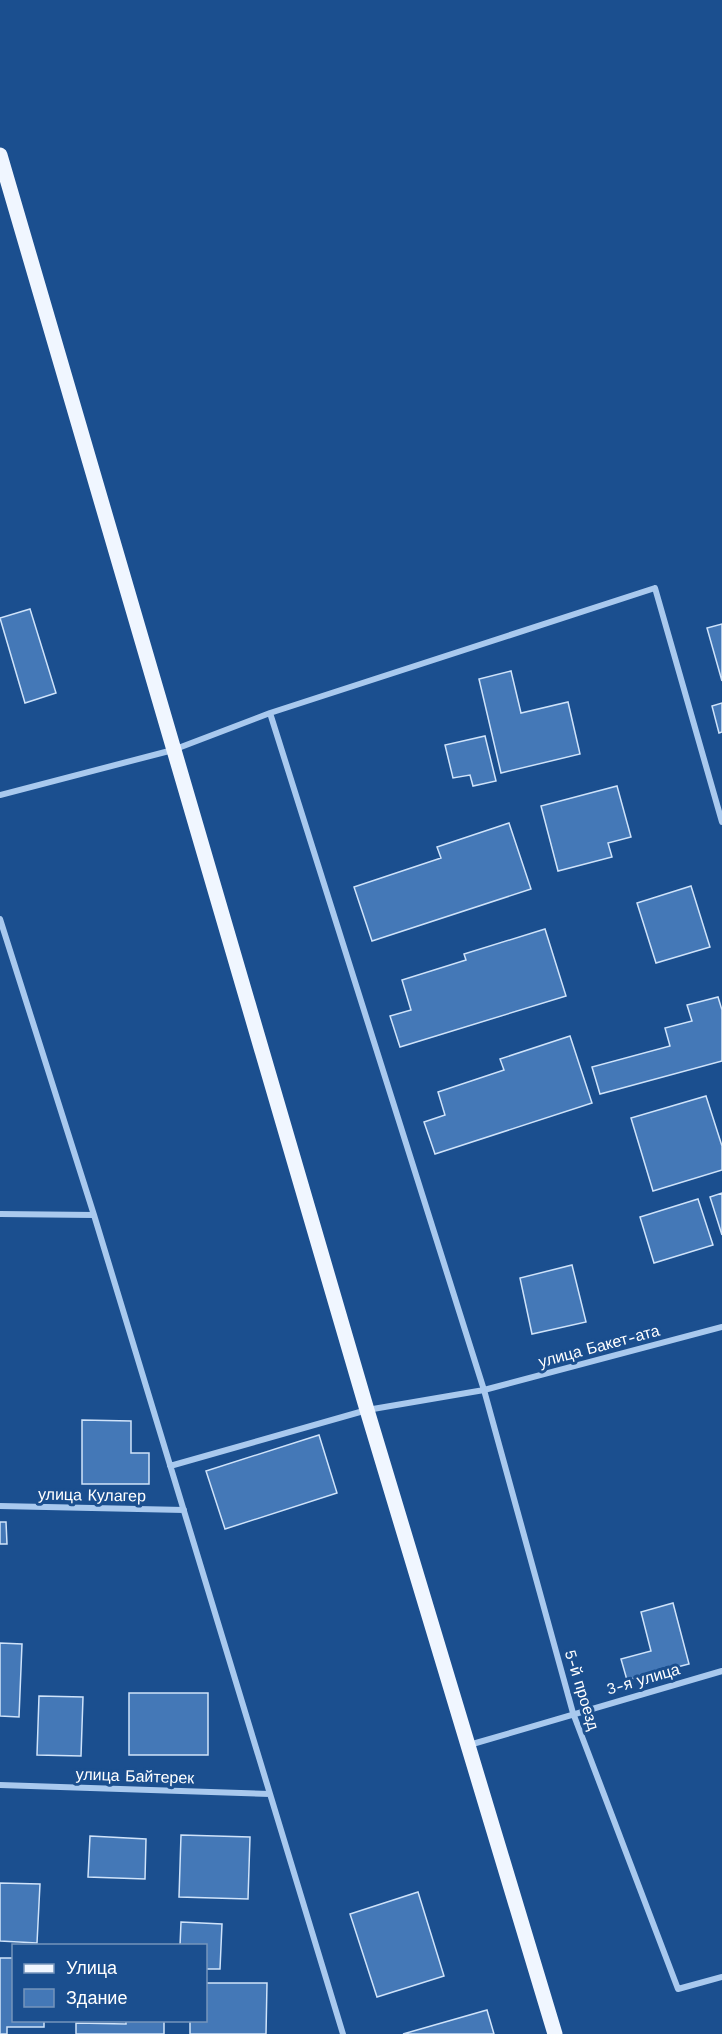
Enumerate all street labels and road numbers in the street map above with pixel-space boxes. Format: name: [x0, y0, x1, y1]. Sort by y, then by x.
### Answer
street label: улица Бакет-ата: [536, 1321, 662, 1371]
street label: улица Кулагер: [38, 1485, 146, 1505]
street label: 5-й проезд: [561, 1647, 603, 1733]
street label: 3-я улица: [604, 1659, 682, 1699]
street label: улица Байтерек: [75, 1764, 196, 1788]

